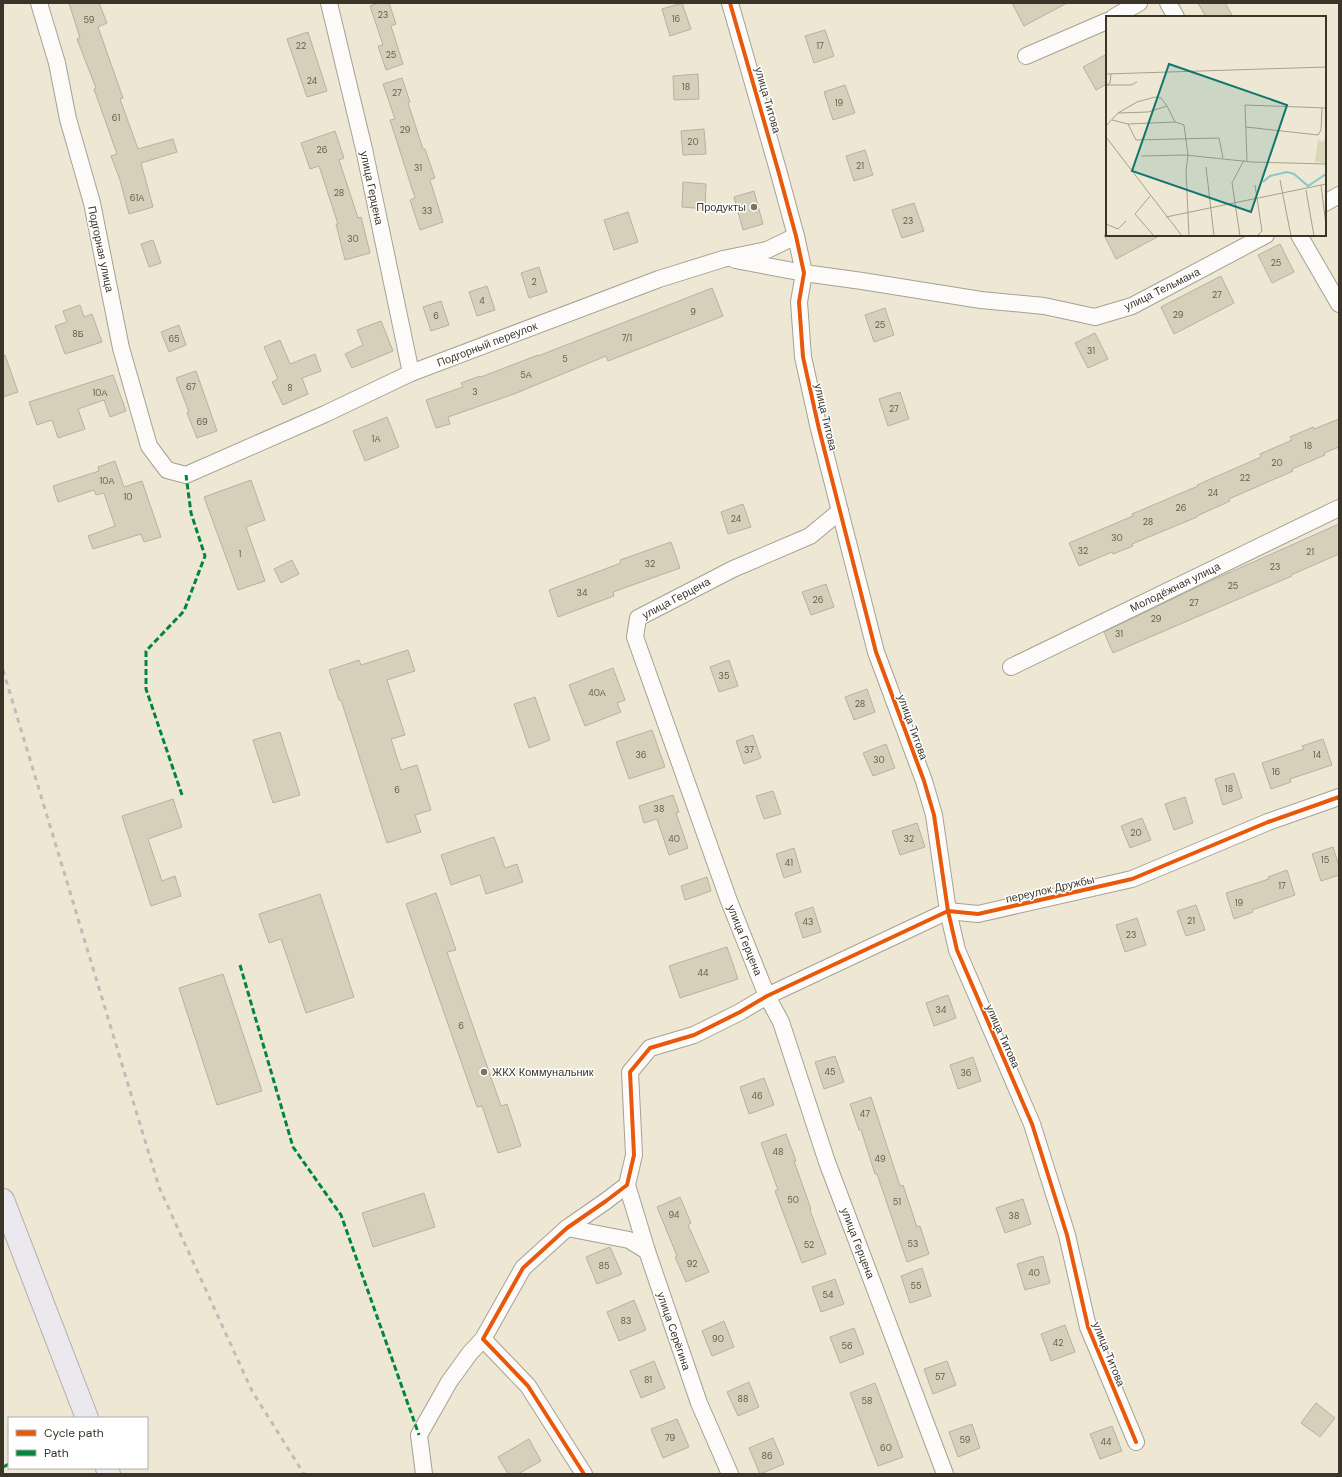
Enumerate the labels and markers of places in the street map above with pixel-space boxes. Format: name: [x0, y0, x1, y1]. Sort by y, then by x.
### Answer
place label: Продукты: [696, 200, 746, 214]
marker: Продукты: [749, 202, 759, 212]
place label: ЖКХ Коммунальник: [492, 1065, 594, 1079]
marker: ЖКХ Коммунальник: [479, 1067, 489, 1077]

